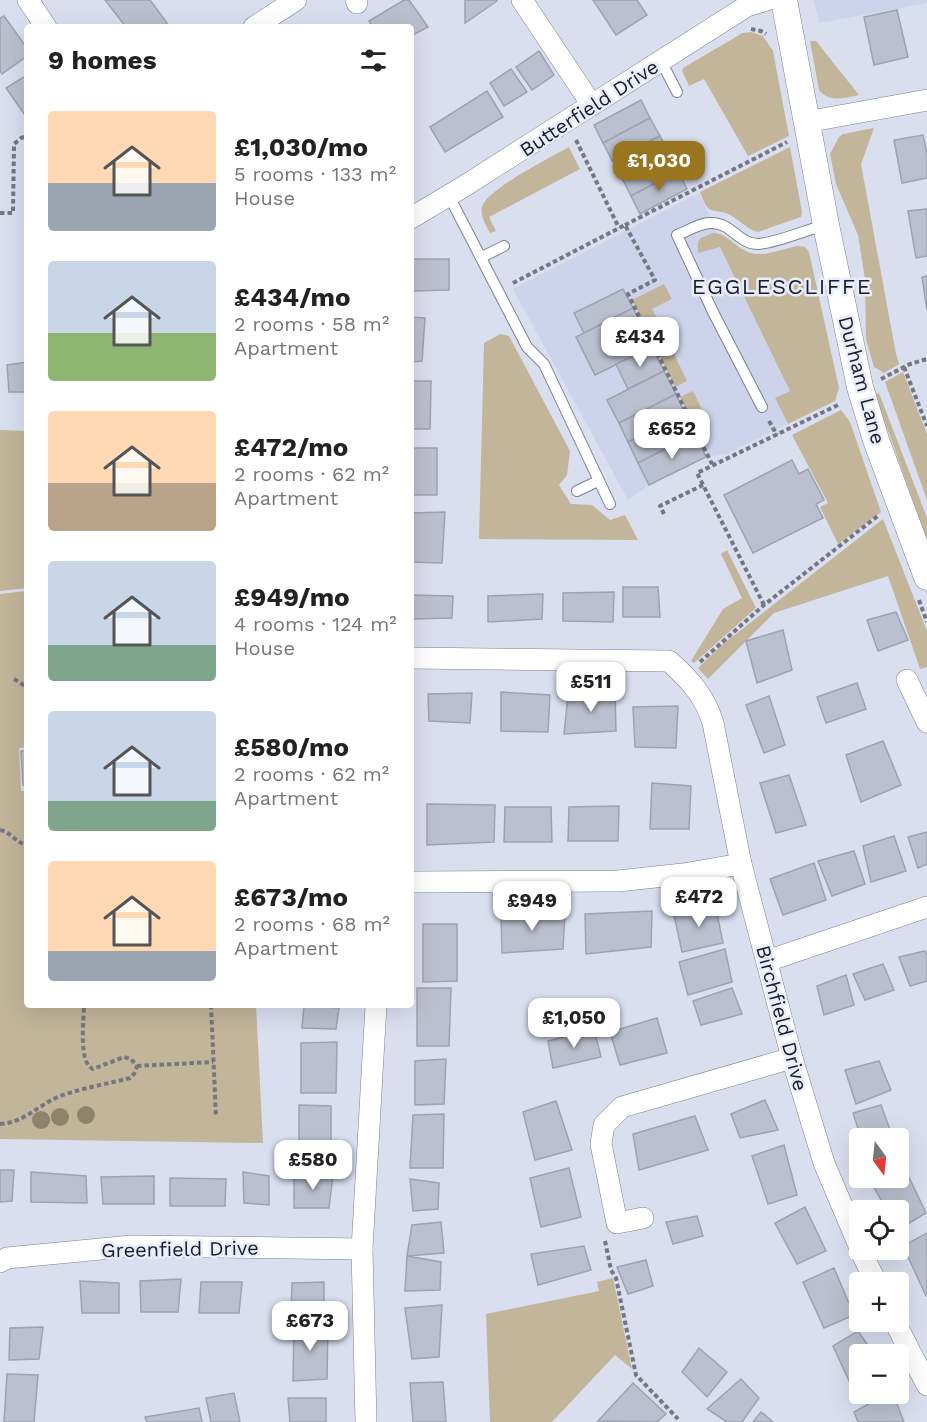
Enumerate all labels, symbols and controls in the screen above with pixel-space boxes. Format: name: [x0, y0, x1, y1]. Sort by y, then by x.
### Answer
icon: filters: [357, 44, 390, 77]
text: 9 homes: [48, 45, 157, 75]
street label: Butterfield Drive: [515, 54, 663, 162]
text: £1,030/mo: [234, 132, 368, 162]
icon: home: [96, 135, 168, 207]
pin: £1,030: [610, 141, 708, 192]
text: £1,030: [627, 148, 691, 172]
text: 5 rooms · 133 m²: [234, 162, 396, 186]
text: House: [234, 186, 295, 210]
district label: EGGLESCLIFFE: [692, 274, 872, 299]
text: £434/mo: [234, 282, 350, 312]
icon: home: [96, 285, 168, 357]
text: 2 rooms · 58 m²: [234, 312, 389, 336]
street label: Durham Lane: [833, 313, 891, 447]
pin: £434: [604, 317, 676, 368]
text: £434: [615, 324, 665, 348]
text: Apartment: [234, 336, 338, 360]
pin: £652: [636, 409, 708, 460]
text: £652: [648, 416, 696, 440]
text: £472/mo: [234, 432, 348, 462]
icon: home: [96, 435, 168, 507]
text: 2 rooms · 62 m²: [234, 462, 389, 486]
text: Apartment: [234, 486, 338, 510]
text: £949/mo: [234, 582, 350, 612]
icon: home: [96, 585, 168, 657]
text: 4 rooms · 124 m²: [234, 612, 397, 636]
text: House: [234, 636, 295, 660]
pin: £511: [555, 662, 627, 713]
text: £511: [570, 669, 612, 693]
text: £580/mo: [234, 732, 349, 762]
icon: home: [96, 735, 168, 807]
text: 2 rooms · 62 m²: [234, 762, 389, 786]
text: Apartment: [234, 786, 338, 810]
pin: £472: [663, 877, 735, 928]
pin: £949: [496, 881, 568, 932]
text: £673/mo: [234, 882, 348, 912]
text: £472: [675, 884, 723, 908]
icon: home: [96, 885, 168, 957]
text: £949: [507, 888, 557, 912]
text: 2 rooms · 68 m²: [234, 912, 390, 936]
text: Apartment: [234, 936, 338, 960]
street label: Birchfield Drive: [751, 943, 813, 1093]
pin: £1,050: [525, 998, 623, 1049]
text: £1,050: [542, 1005, 606, 1029]
north arrow: [849, 1128, 909, 1188]
map controls: [849, 1128, 909, 1404]
pin: £580: [277, 1140, 349, 1191]
text: £580: [288, 1147, 338, 1171]
button: locate: [849, 1200, 909, 1260]
street label: Greenfield Drive: [101, 1236, 259, 1262]
button: +: [849, 1272, 909, 1332]
pin: £673: [274, 1301, 346, 1352]
text: £673: [286, 1308, 334, 1332]
button: −: [849, 1344, 909, 1404]

